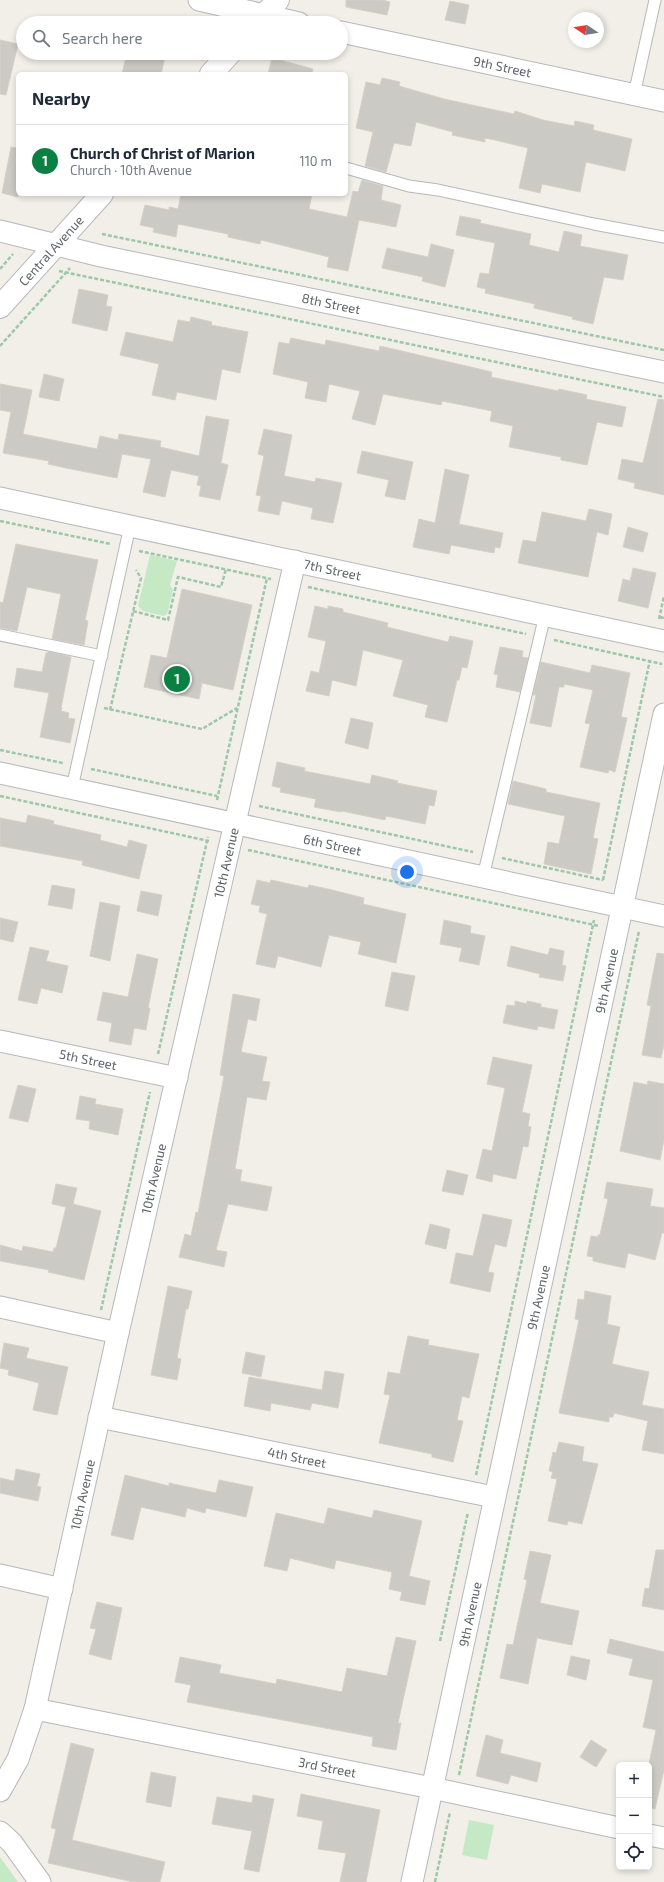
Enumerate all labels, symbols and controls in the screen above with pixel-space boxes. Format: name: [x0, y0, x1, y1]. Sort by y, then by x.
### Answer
north arrow: [568, 12, 604, 48]
search box: [16, 16, 348, 60]
icon: search: [30, 27, 52, 49]
text: Search here: [62, 29, 143, 47]
street label: 9th Street: [472, 52, 533, 80]
text: Nearby: [32, 88, 90, 108]
text: Church of Christ of Marion: [70, 144, 255, 162]
text: 1: [42, 153, 48, 169]
text: 110 m: [300, 153, 332, 169]
text: Church · 10th Avenue: [70, 162, 192, 178]
street label: Central Avenue: [15, 212, 87, 289]
street label: 8th Street: [300, 290, 362, 317]
street label: 7th Street: [302, 556, 363, 584]
pin: 1: [164, 664, 190, 694]
street label: 10th Avenue: [210, 826, 242, 900]
street label: 6th Street: [302, 831, 363, 859]
your location: [397, 862, 417, 882]
street label: 9th Avenue: [592, 947, 621, 1015]
street label: 5th Street: [58, 1046, 118, 1073]
street label: 10th Avenue: [138, 1142, 169, 1215]
street label: 9th Avenue: [523, 1263, 553, 1331]
street label: 4th Street: [266, 1443, 328, 1471]
street label: 10th Avenue: [67, 1458, 98, 1531]
street label: 9th Avenue: [455, 1580, 485, 1648]
street label: 3rd Street: [297, 1754, 358, 1781]
map controls: [616, 1762, 652, 1870]
button: +: [616, 1762, 652, 1798]
button: −: [616, 1798, 652, 1834]
button: locate: [616, 1834, 652, 1870]

